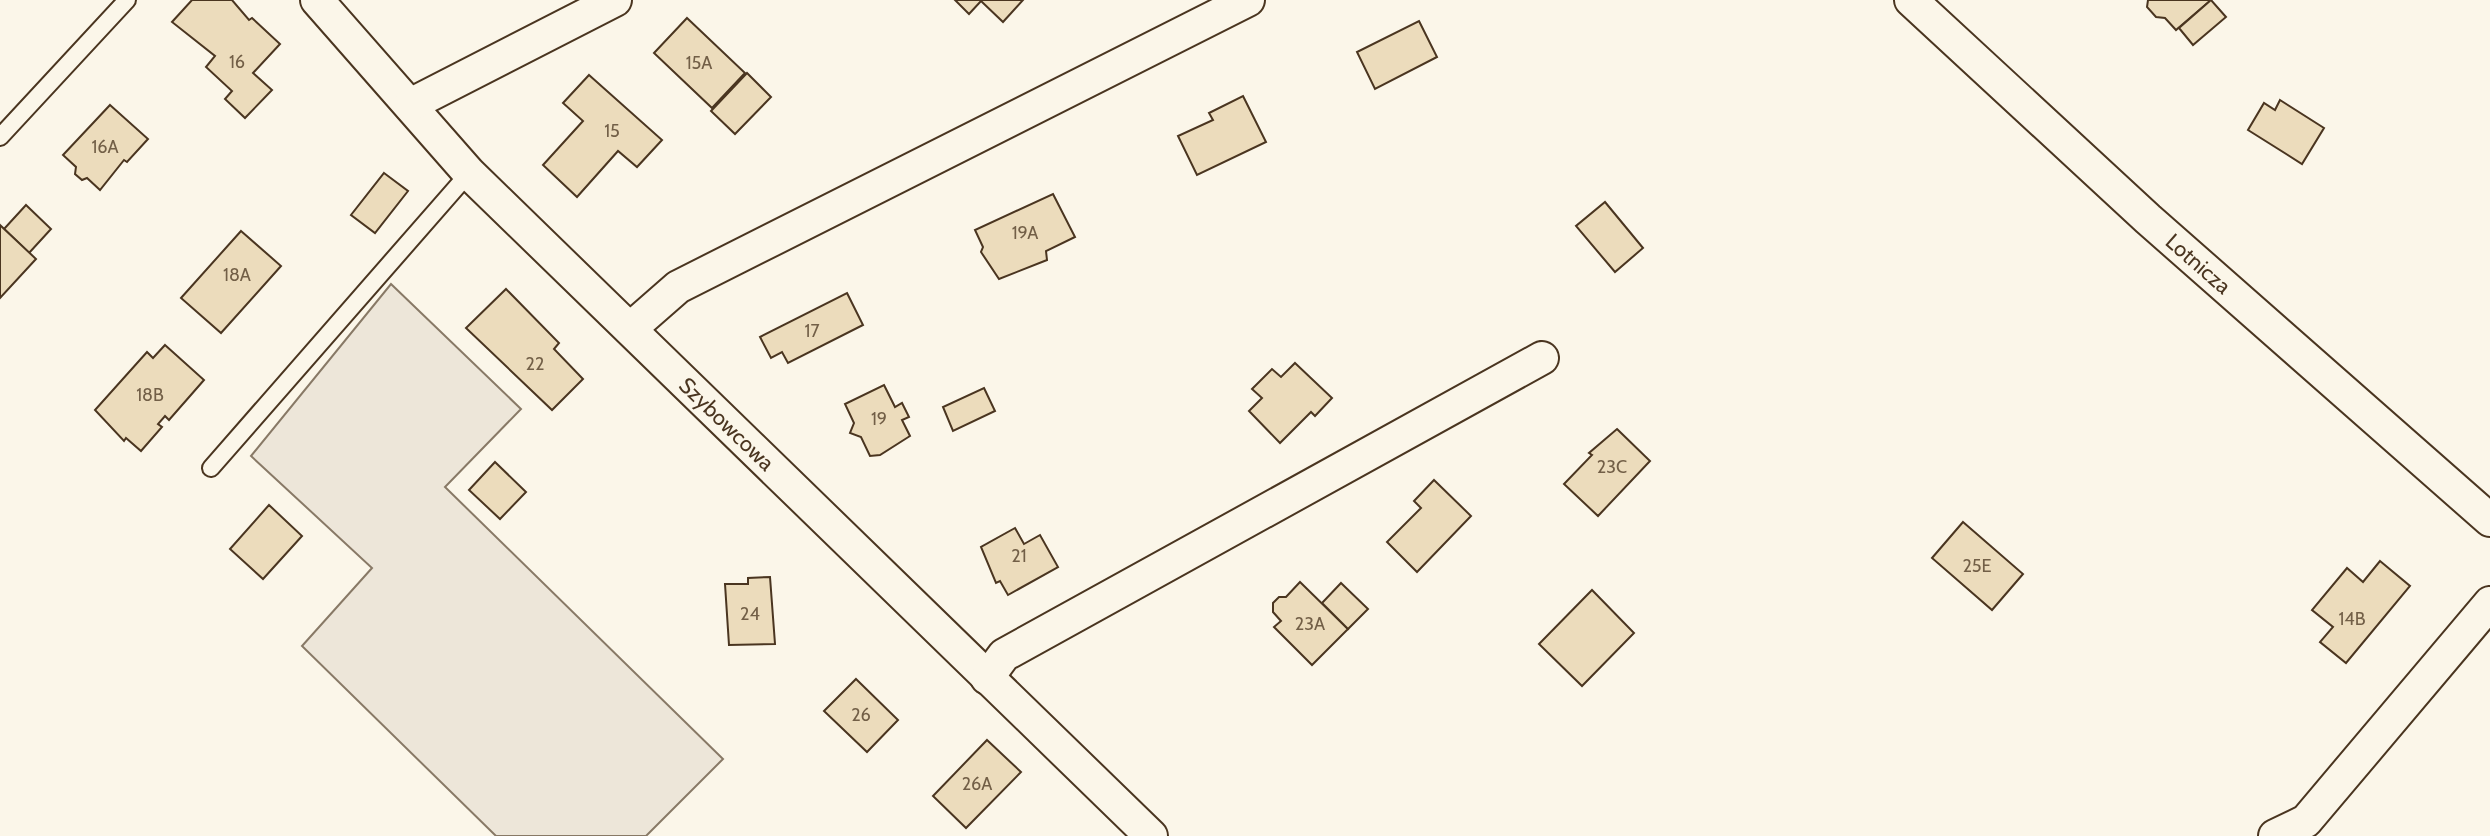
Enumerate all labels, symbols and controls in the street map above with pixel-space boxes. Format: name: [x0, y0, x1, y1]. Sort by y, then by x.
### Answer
house number: 16: [229, 51, 245, 73]
house number: 15A: [686, 52, 712, 74]
house number: 15: [604, 120, 620, 142]
house number: 16A: [91, 136, 119, 158]
house number: 19A: [1012, 222, 1038, 244]
street label: Lotnicza: [2160, 228, 2237, 300]
house number: 18A: [223, 264, 251, 286]
house number: 17: [805, 320, 819, 342]
house number: 22: [526, 353, 544, 375]
street label: Szybowcowa: [674, 371, 781, 476]
house number: 18B: [136, 384, 164, 406]
house number: 19: [871, 408, 887, 430]
house number: 23C: [1597, 456, 1627, 478]
house number: 21: [1011, 545, 1027, 567]
house number: 25E: [1962, 555, 1992, 577]
house number: 24: [740, 603, 760, 625]
house number: 14B: [2338, 608, 2366, 630]
house number: 23A: [1295, 613, 1325, 635]
house number: 26: [851, 704, 871, 726]
house number: 26A: [962, 773, 992, 795]

